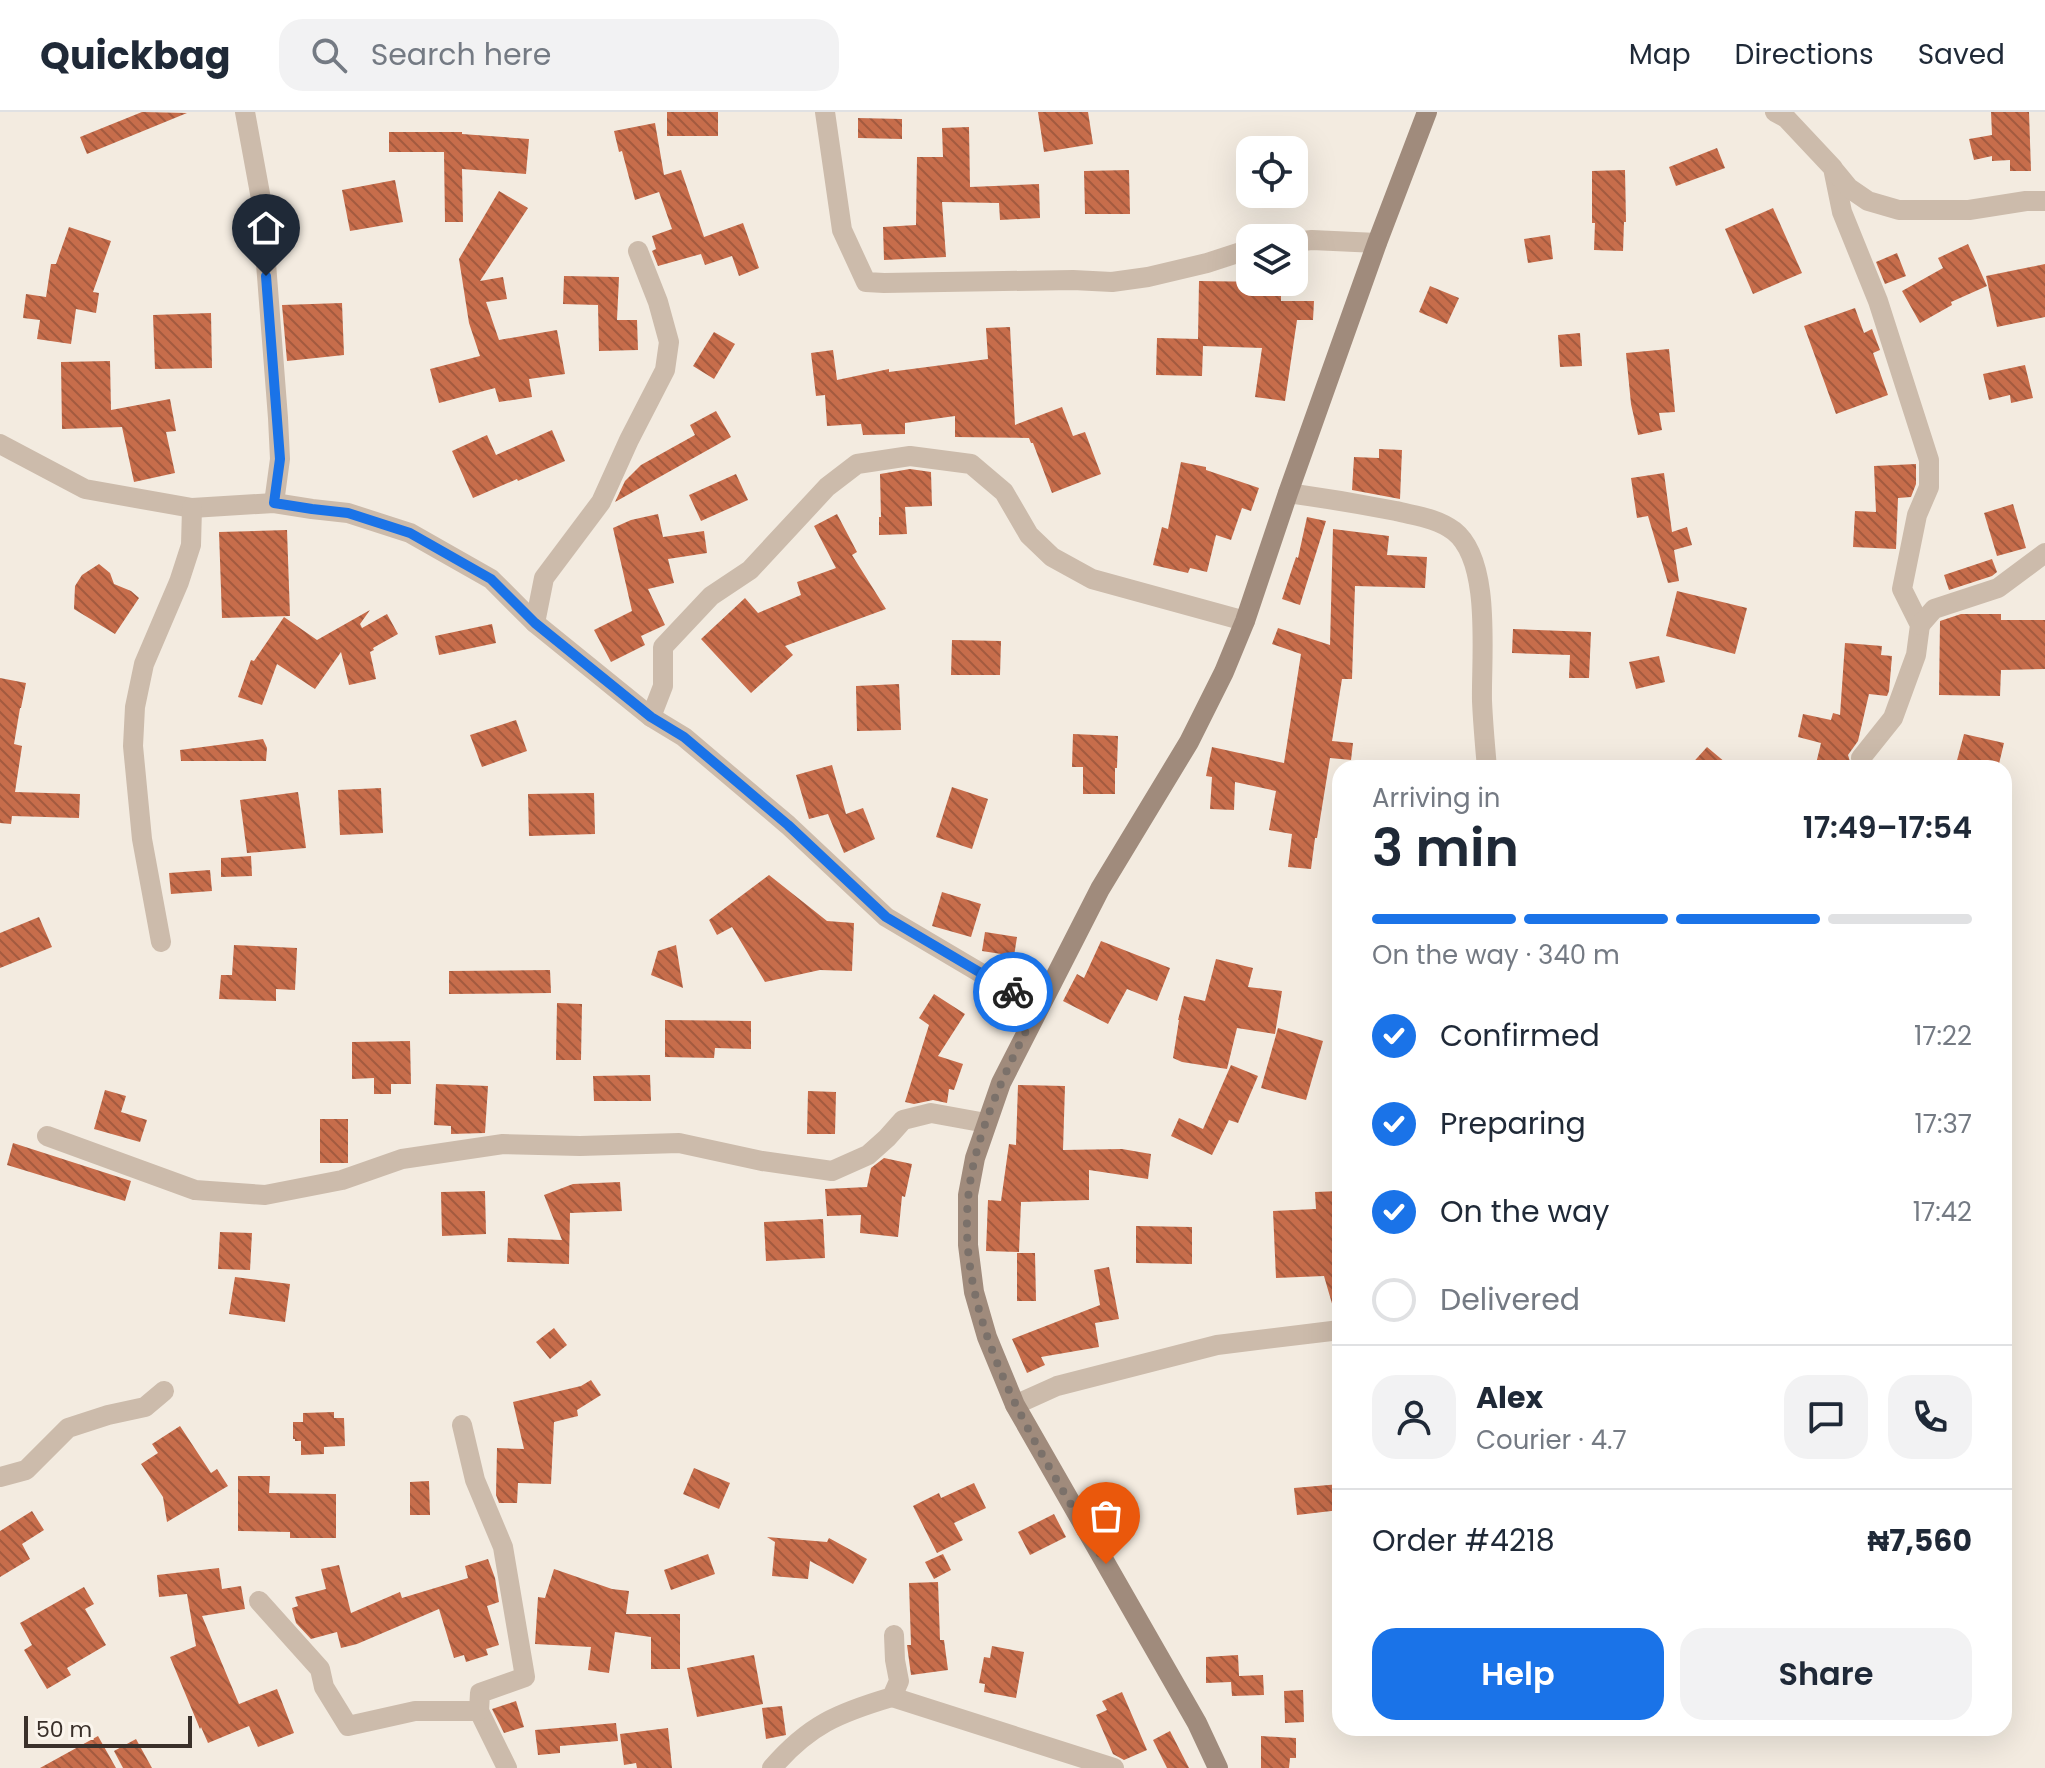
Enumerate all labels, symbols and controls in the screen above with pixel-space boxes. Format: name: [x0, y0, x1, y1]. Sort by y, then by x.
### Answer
search box: [279, 19, 839, 91]
text: Quickbag: [40, 29, 231, 82]
icon: search: [307, 33, 351, 77]
text: Search here: [371, 33, 551, 76]
text: Map: [1629, 35, 1691, 74]
text: Directions: [1735, 35, 1874, 74]
text: Saved: [1918, 35, 2005, 74]
map controls: [1236, 136, 1308, 296]
button: locate: [1236, 136, 1308, 208]
pin: [232, 194, 300, 276]
icon: home: [244, 206, 288, 250]
button: layers: [1236, 224, 1308, 296]
text: Arriving in: [1372, 780, 1501, 816]
text: 17:49–17:54: [1803, 806, 1972, 849]
text: 3 min: [1372, 811, 1519, 884]
text: On the way · 340 m: [1372, 937, 1620, 973]
courier: [973, 952, 1053, 1032]
icon: bike: [991, 970, 1035, 1014]
icon: check: [1372, 1014, 1416, 1058]
text: Confirmed: [1440, 1014, 1600, 1057]
text: 17:22: [1914, 1018, 1972, 1054]
icon: check: [1372, 1102, 1416, 1146]
text: Preparing: [1440, 1102, 1586, 1145]
text: 17:37: [1914, 1106, 1972, 1142]
icon: check: [1372, 1190, 1416, 1234]
text: On the way: [1440, 1190, 1609, 1233]
text: 17:42: [1913, 1194, 1972, 1230]
text: Delivered: [1440, 1278, 1580, 1321]
button: person: [1372, 1375, 1456, 1459]
button: chat: [1784, 1375, 1868, 1459]
button: phone: [1888, 1375, 1972, 1459]
text: Alex: [1476, 1376, 1543, 1419]
text: Courier · 4.7: [1476, 1422, 1627, 1458]
pin: [1072, 1482, 1140, 1564]
icon: bag: [1084, 1494, 1128, 1538]
text: Order #4218: [1372, 1519, 1555, 1562]
text: ₦7,560: [1868, 1519, 1972, 1562]
button: Help: [1372, 1628, 1664, 1720]
button: Share: [1680, 1628, 1972, 1720]
scale bar: [24, 1712, 192, 1748]
text: 50 m: [36, 1714, 92, 1745]

